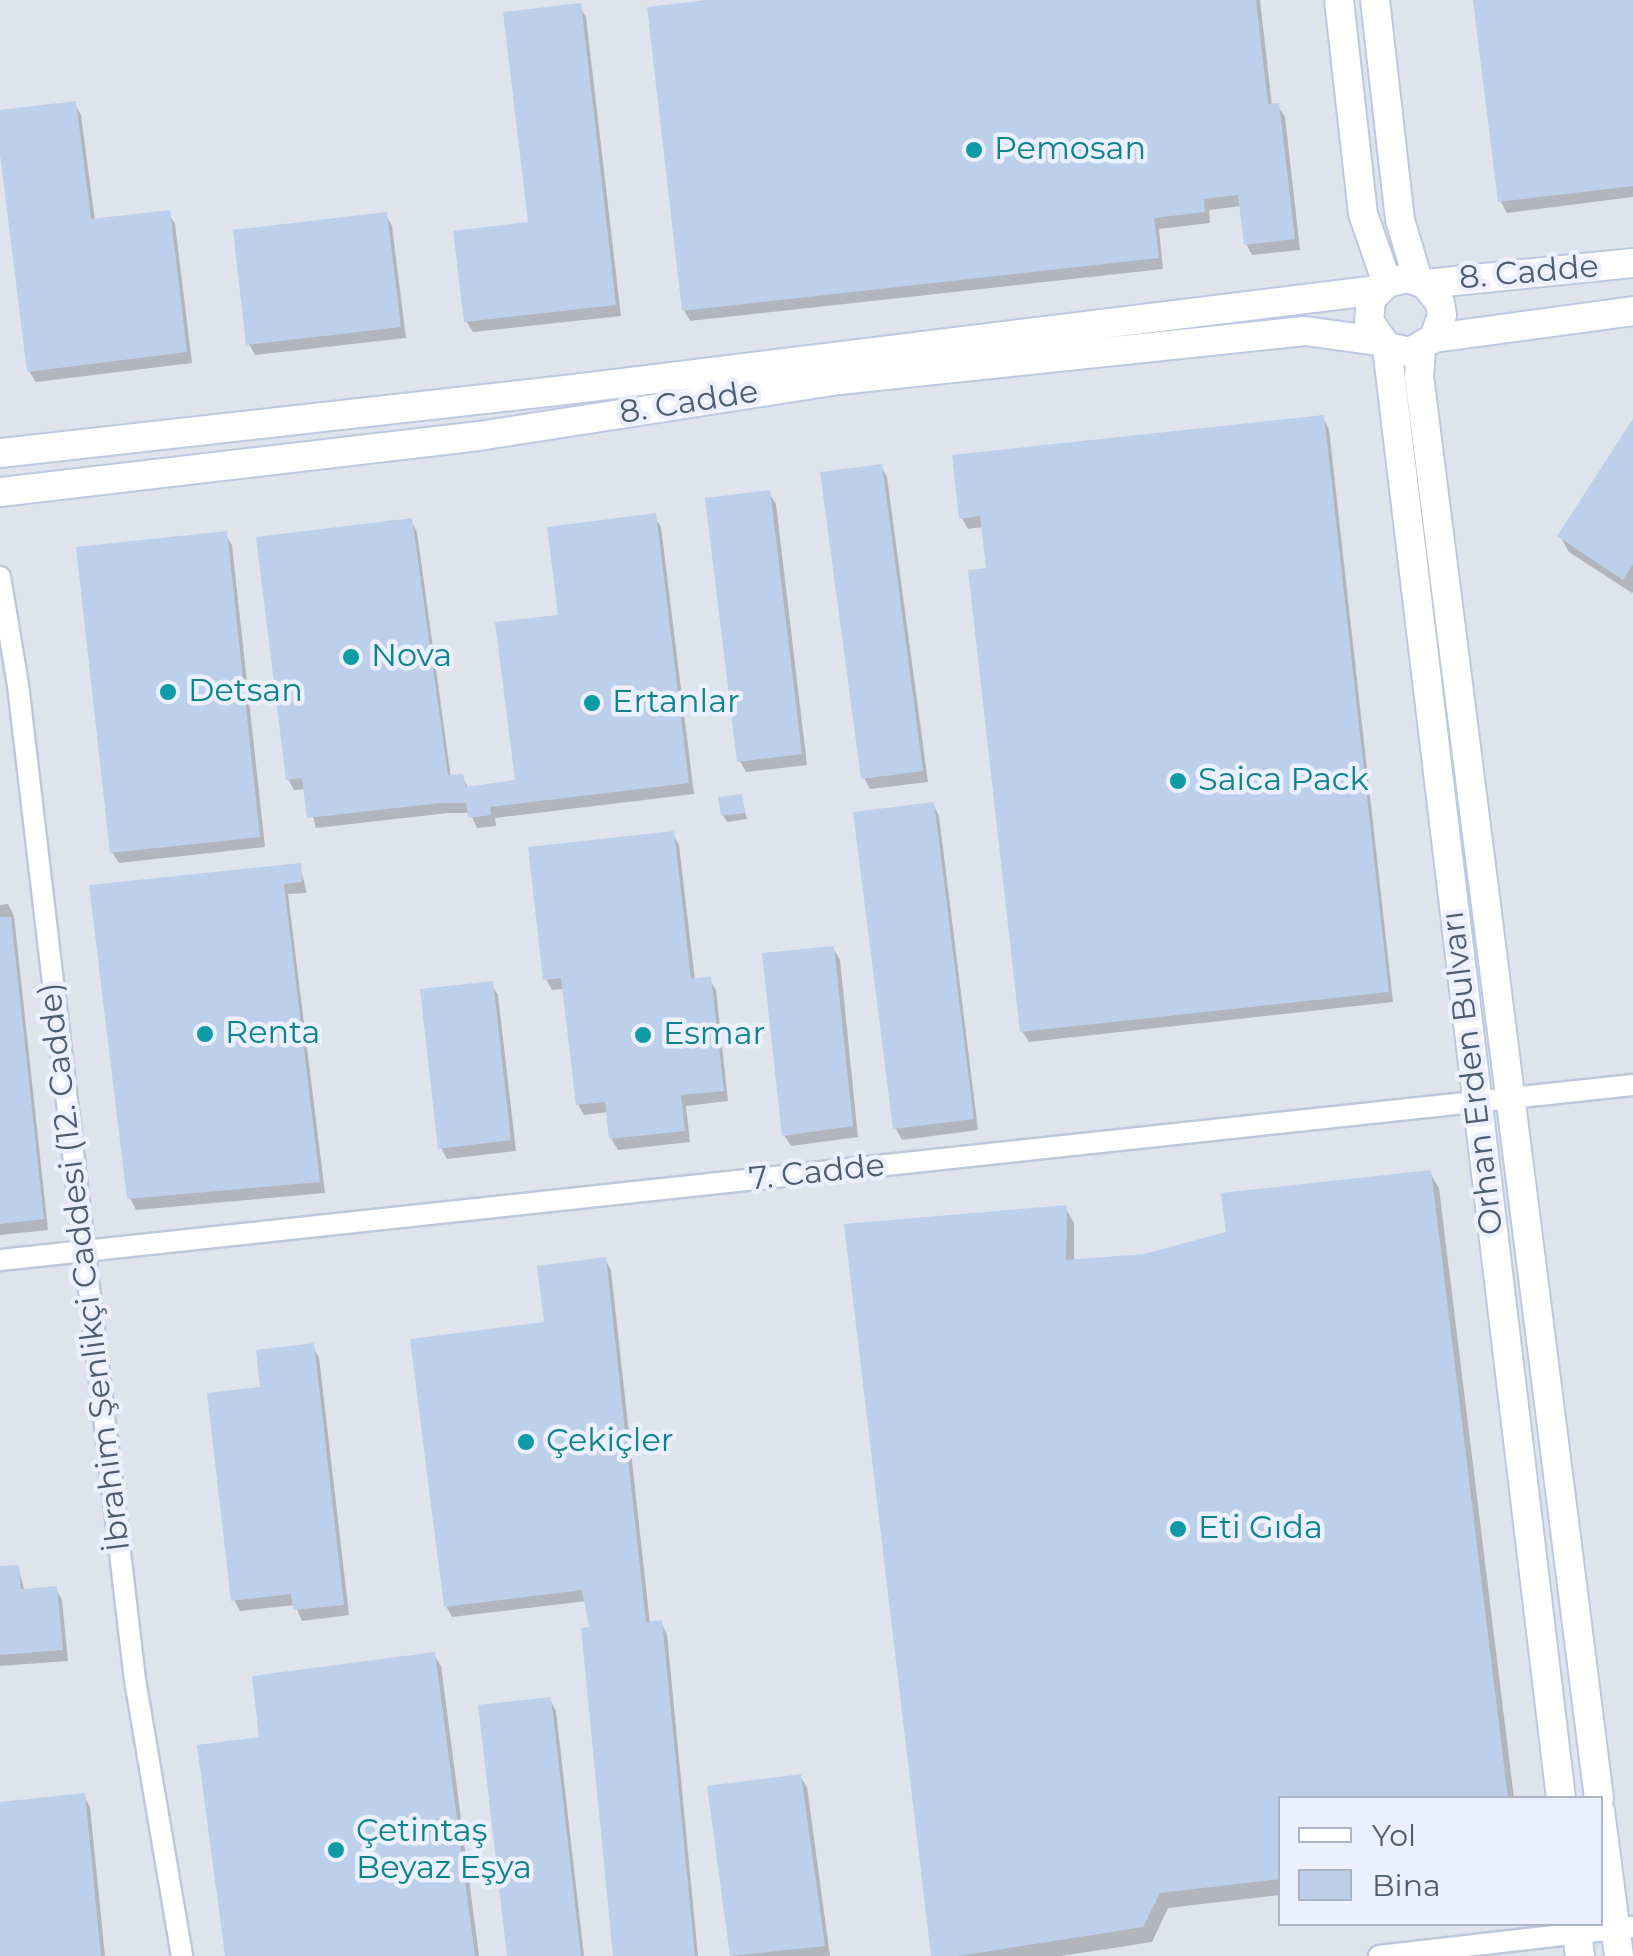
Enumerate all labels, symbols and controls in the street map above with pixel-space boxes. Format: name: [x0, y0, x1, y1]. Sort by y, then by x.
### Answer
place label: Pemosan: [994, 131, 1146, 169]
marker: Pemosan: [963, 139, 985, 161]
street label: 8. Cadde: [1458, 248, 1600, 298]
street label: 8. Cadde: [617, 373, 761, 433]
place label: Nova: [371, 638, 452, 676]
marker: Nova: [340, 646, 362, 668]
place label: Detsan: [188, 673, 303, 711]
marker: Detsan: [157, 681, 179, 703]
place label: Ertanlar: [612, 684, 740, 722]
marker: Ertanlar: [581, 692, 603, 714]
place label: Saica Pack: [1198, 762, 1369, 800]
marker: Saica Pack: [1167, 770, 1189, 792]
street label: Orhan Erden Bulvarı: [1434, 909, 1512, 1237]
street label: İbrahim Şenlikçi Caddesi (12. Cadde): [31, 980, 139, 1554]
place label: Renta: [225, 1015, 320, 1053]
place label: Esmar: [663, 1016, 765, 1054]
marker: Renta: [194, 1023, 216, 1045]
marker: Esmar: [632, 1024, 654, 1046]
street label: 7. Cadde: [747, 1147, 887, 1199]
place label: Çekiçler: [546, 1423, 674, 1461]
marker: Çekiçler: [515, 1431, 537, 1453]
place label: Eti Gıda: [1198, 1510, 1323, 1548]
marker: Eti Gıda: [1167, 1518, 1189, 1540]
legend: [1278, 1796, 1603, 1926]
place label: Çetintaş Beyaz Eşya: [356, 1813, 532, 1888]
text: Yol: [1372, 1817, 1416, 1854]
marker: Çetintaş Beyaz Eşya: [325, 1839, 347, 1861]
text: Bina: [1372, 1867, 1441, 1904]

